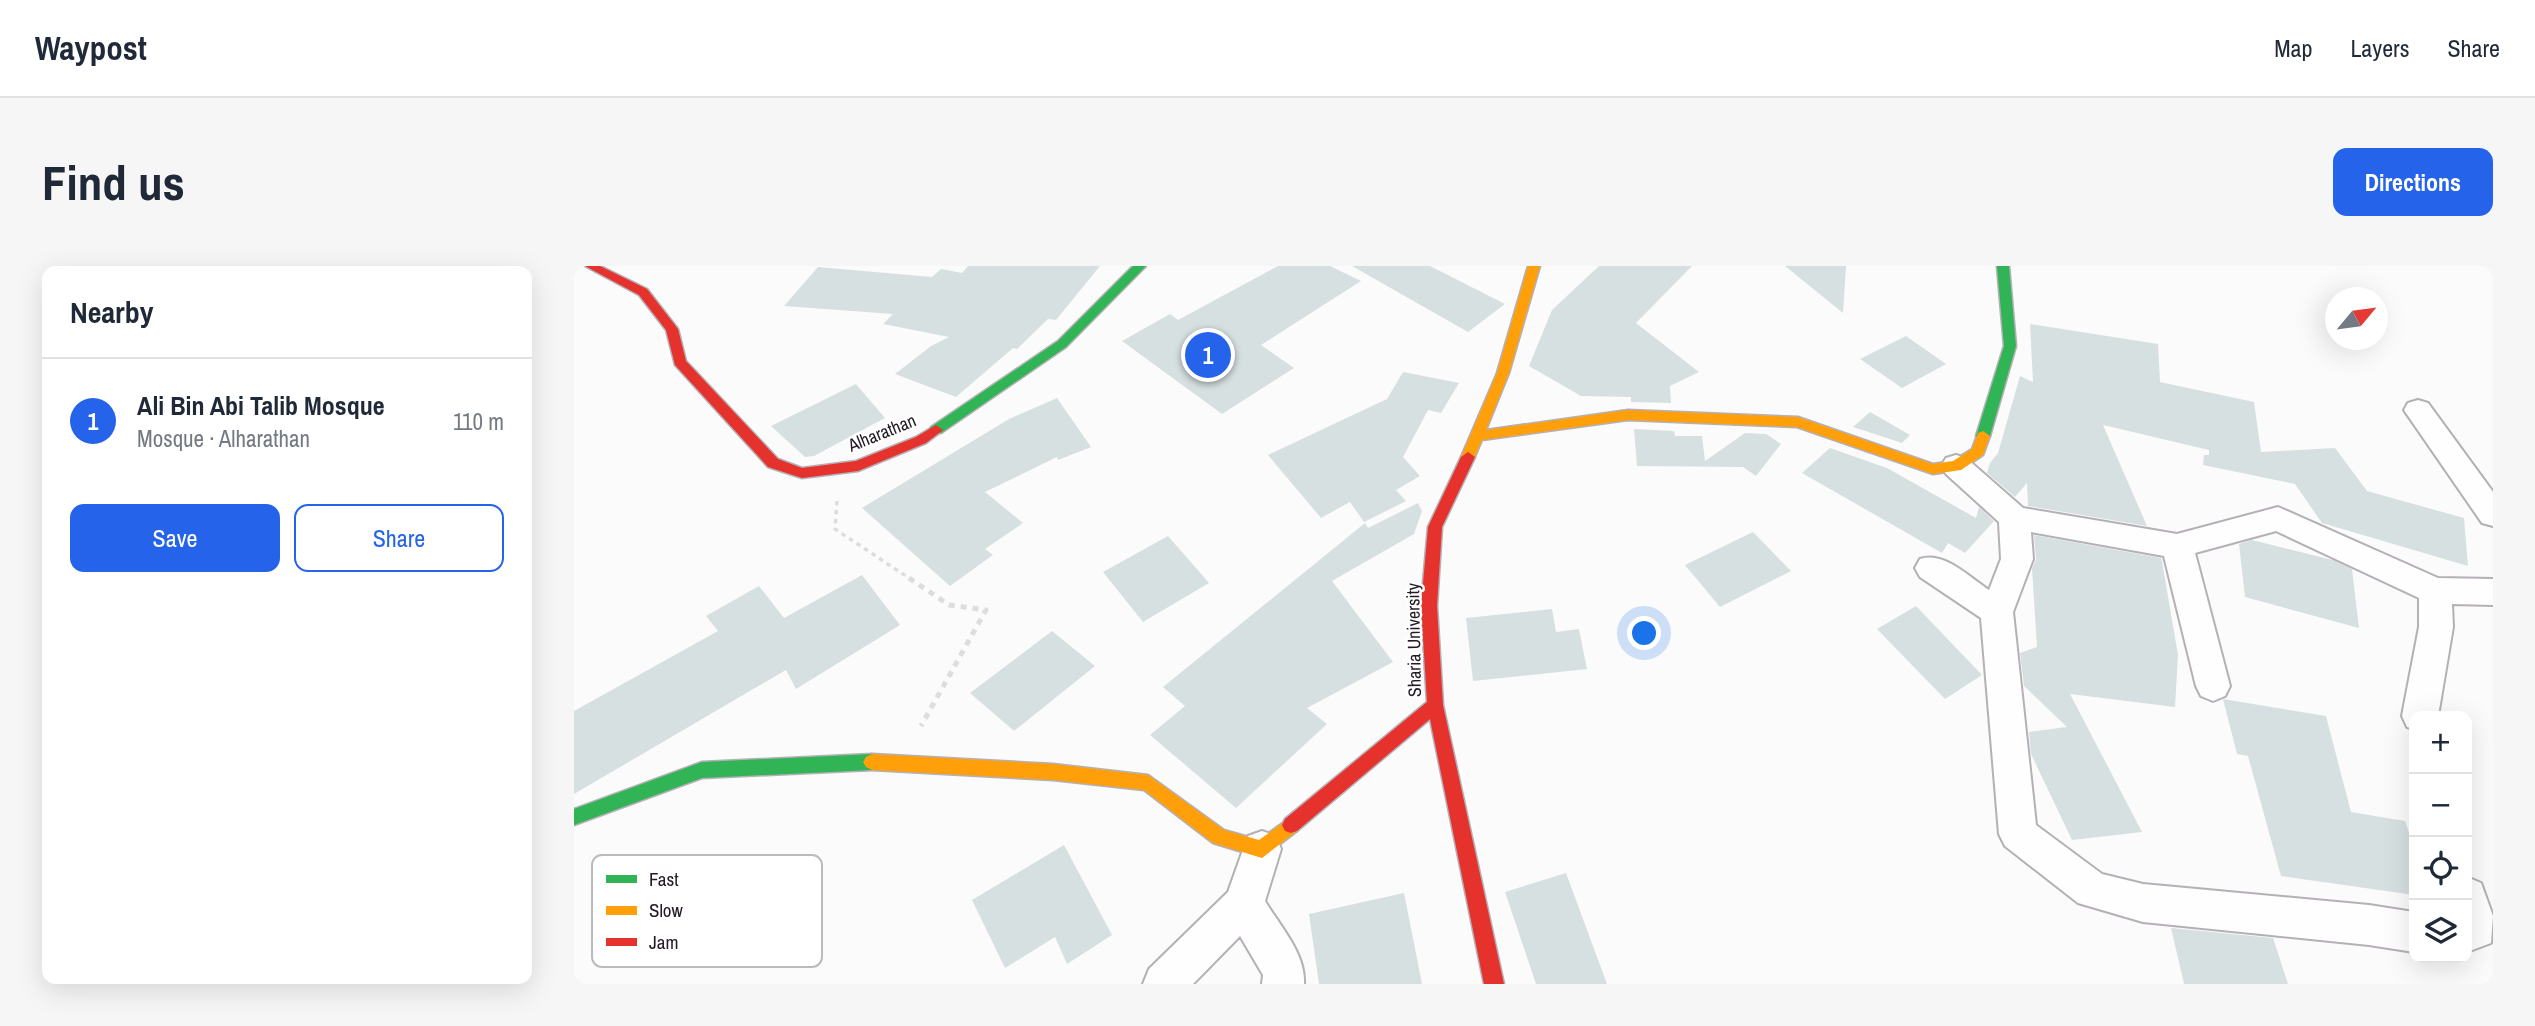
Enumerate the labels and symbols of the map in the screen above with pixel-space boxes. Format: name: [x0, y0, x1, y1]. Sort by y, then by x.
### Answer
north arrow: [2325, 287, 2388, 350]
pin: 1: [1185, 329, 1231, 381]
street label: Alharathan: [843, 408, 920, 458]
street label: Sharia University: [1400, 582, 1427, 697]
your location: [1627, 616, 1661, 650]
legend: [592, 855, 822, 967]
text: Fast: [649, 866, 679, 892]
text: Slow: [649, 897, 684, 923]
text: Jam: [649, 929, 678, 955]

